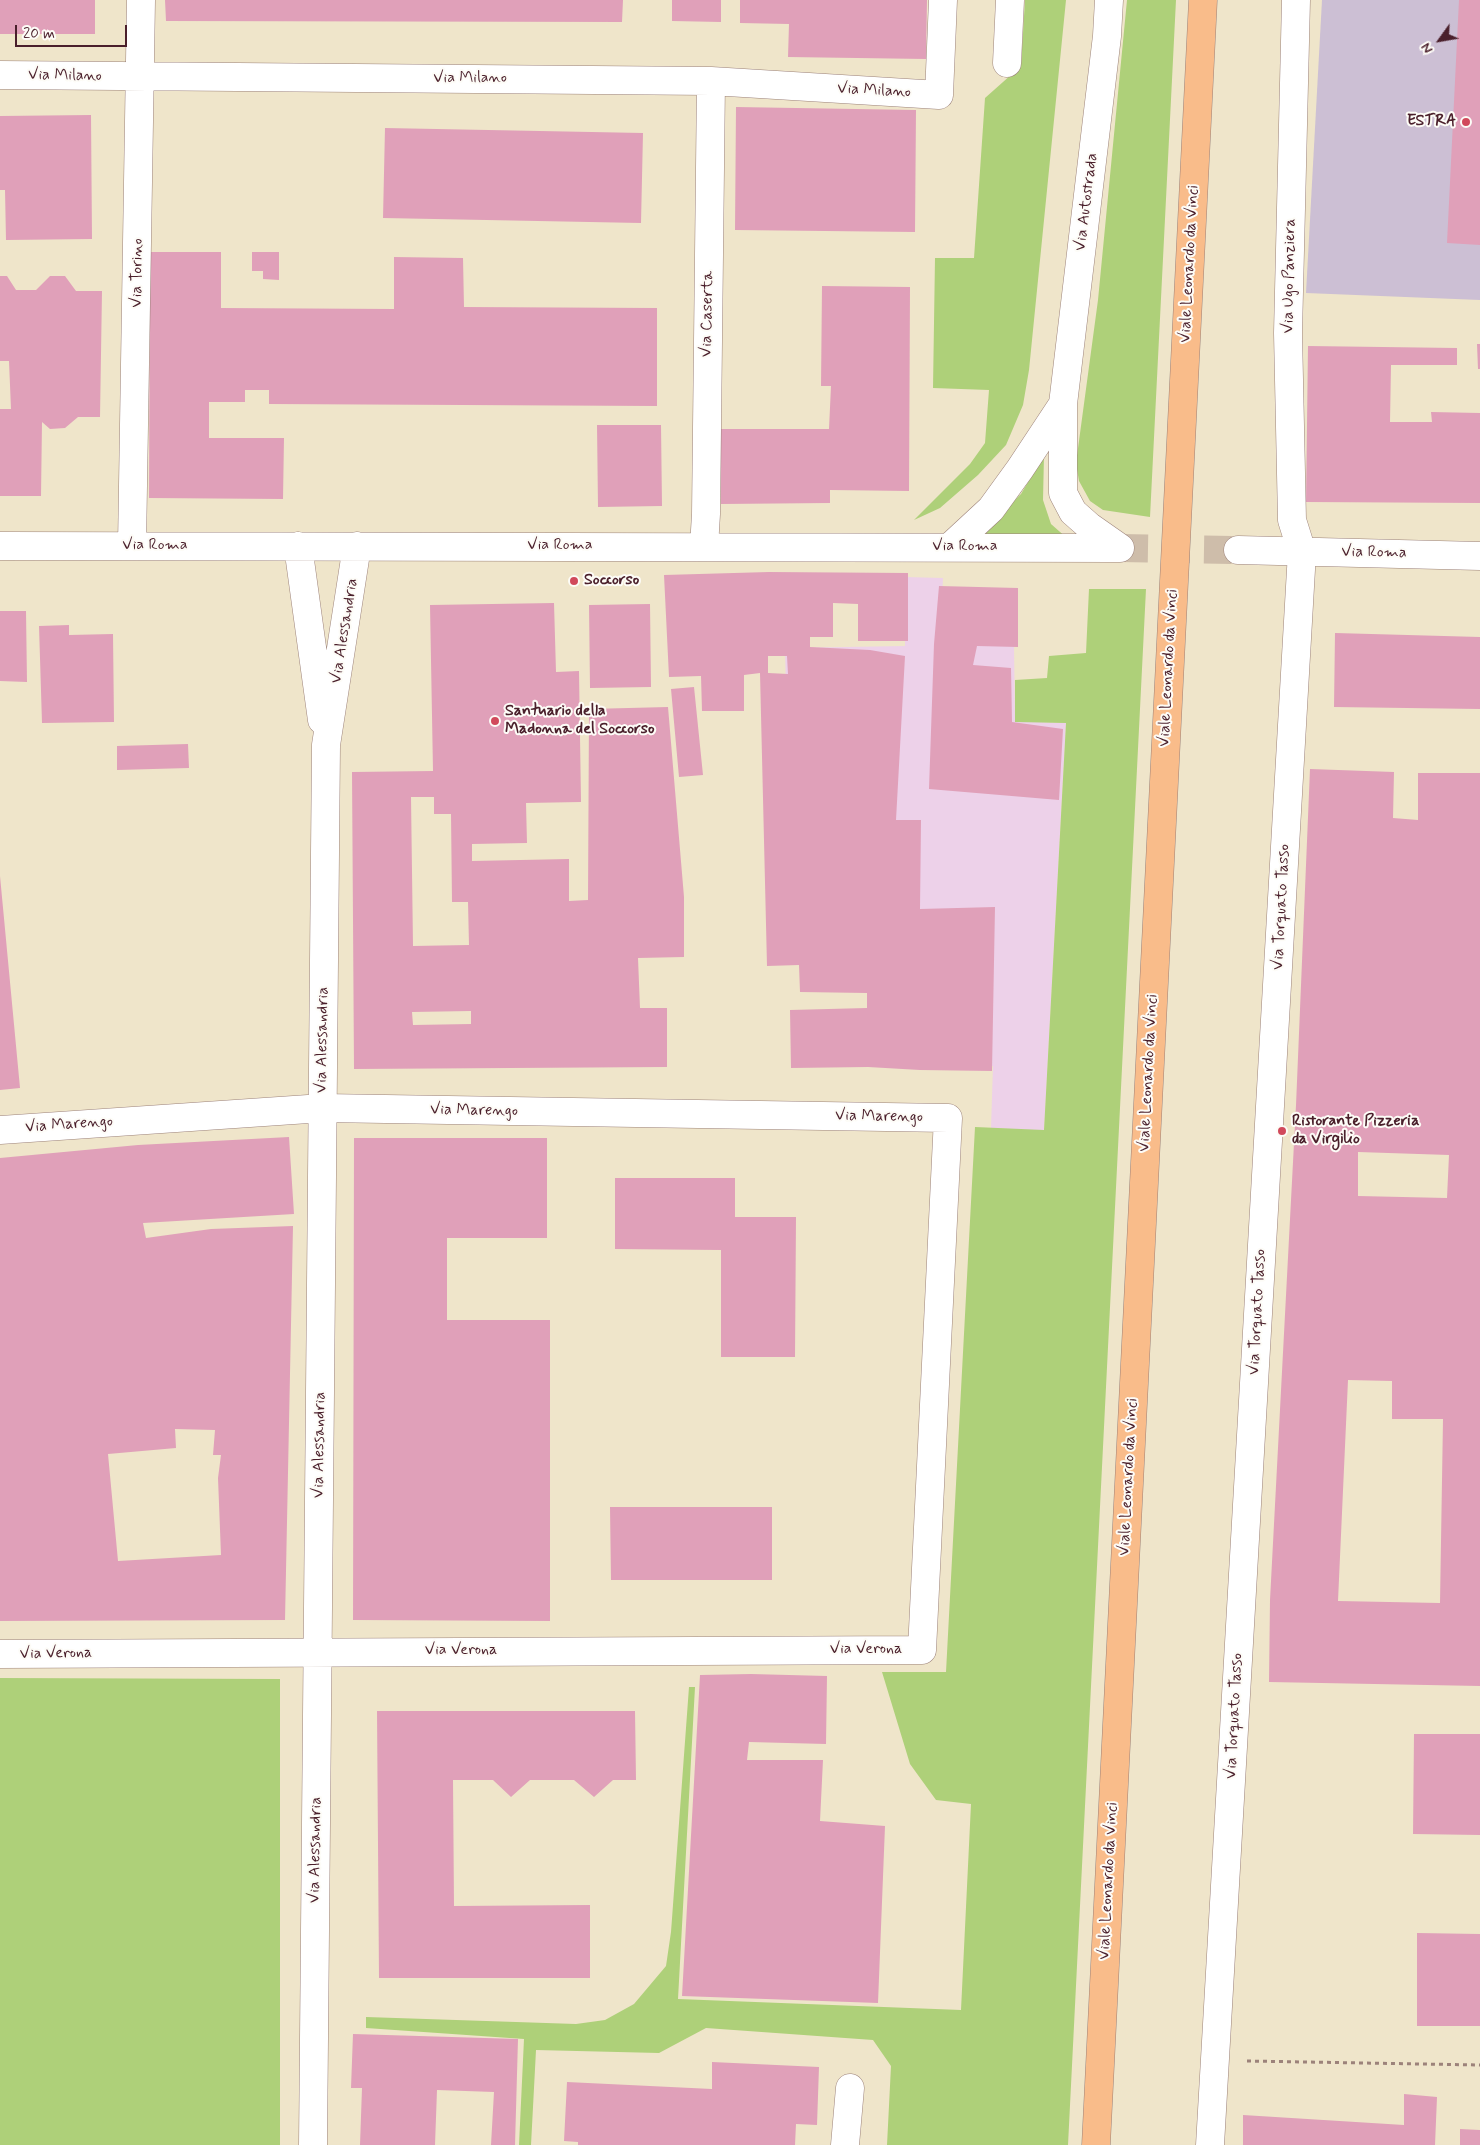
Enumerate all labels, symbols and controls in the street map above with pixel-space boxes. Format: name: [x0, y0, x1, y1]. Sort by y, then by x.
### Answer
scale bar: [18, 15, 130, 47]
north arrow: [1415, 15, 1465, 65]
text: 20 m: [23, 24, 55, 44]
text: N: [1417, 39, 1437, 57]
street label: Via Milano: [28, 66, 102, 86]
street label: Via Milano: [433, 69, 507, 89]
street label: Via Milano: [837, 79, 911, 103]
place label: ESTRA: [1407, 112, 1456, 132]
marker: ESTRA: [1460, 116, 1472, 128]
street label: Via Autostrada: [1071, 152, 1103, 252]
street label: Viale Leonardo da Vinci: [1176, 185, 1204, 343]
street label: Via Ugo Panziera: [1279, 218, 1301, 334]
street label: Via Torino: [128, 238, 148, 308]
street label: Via Caserta: [698, 271, 718, 357]
street label: Via Roma: [122, 536, 188, 556]
street label: Via Roma: [527, 536, 593, 556]
street label: Via Roma: [932, 537, 998, 557]
street label: Via Roma: [1341, 543, 1407, 563]
place label: Soccorso: [584, 571, 639, 591]
marker: Soccorso: [568, 575, 580, 587]
street label: Via Alessandria: [327, 577, 363, 685]
street label: Viale Leonardo da Vinci: [1155, 589, 1183, 747]
place label: Santuario della Madonna del Soccorso: [505, 702, 654, 740]
marker: Santuario della Madonna del Soccorso: [489, 715, 501, 727]
street label: Via Torquato Tasso: [1269, 844, 1295, 970]
street label: Via Alessandria: [312, 987, 334, 1093]
street label: Viale Leonardo da Vinci: [1135, 994, 1163, 1152]
street label: Via Marengo: [430, 1101, 518, 1121]
street label: Via Marengo: [835, 1107, 923, 1127]
street label: Via Marengo: [24, 1112, 114, 1138]
place label: Ristorante Pizzeria da Virgilio: [1292, 1112, 1420, 1150]
marker: Ristorante Pizzeria da Virgilio: [1276, 1125, 1288, 1137]
street label: Via Torquato Tasso: [1245, 1249, 1271, 1375]
street label: Via Alessandria: [309, 1392, 331, 1498]
street label: Viale Leonardo da Vinci: [1115, 1398, 1143, 1556]
street label: Via Verona: [830, 1640, 902, 1660]
street label: Via Verona: [425, 1641, 497, 1661]
street label: Via Verona: [20, 1644, 92, 1664]
street label: Via Torquato Tasso: [1222, 1653, 1248, 1779]
street label: Via Alessandria: [305, 1797, 327, 1903]
street label: Viale Leonardo da Vinci: [1095, 1802, 1123, 1960]

